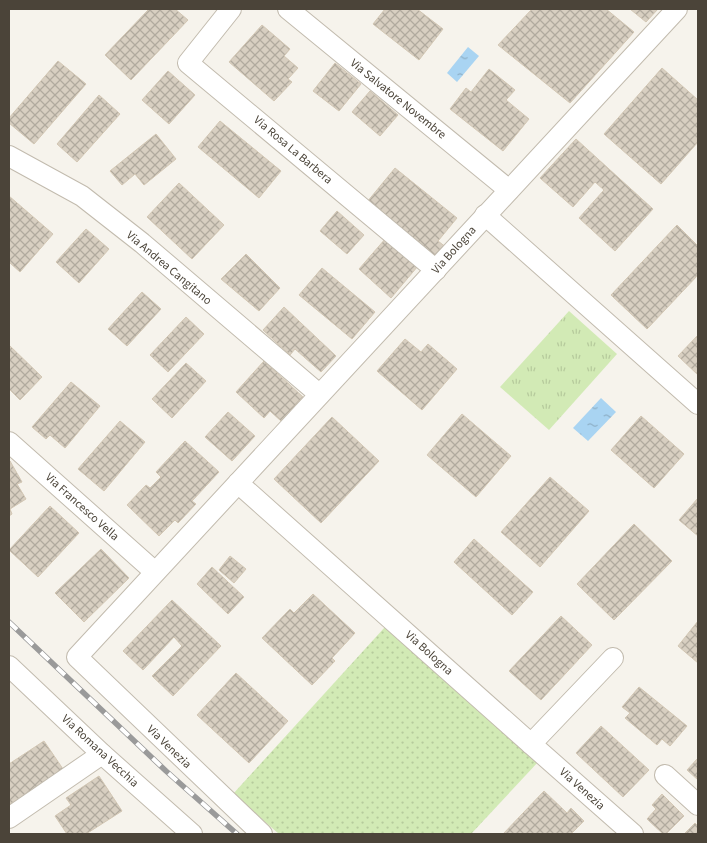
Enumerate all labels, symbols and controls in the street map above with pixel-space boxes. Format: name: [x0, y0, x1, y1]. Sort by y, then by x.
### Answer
street label: Via Salvatore Novembre: [346, 55, 450, 143]
street label: Via Rosa La Barbera: [250, 112, 336, 188]
street label: Via Bologna: [428, 222, 480, 278]
street label: Via Andrea Cangitano: [123, 227, 215, 309]
street label: Via Francesco Vella: [41, 469, 123, 545]
street label: Via Bologna: [401, 627, 457, 679]
street label: Via Romana Vecchia: [58, 711, 142, 791]
street label: Via Venezia: [143, 721, 195, 773]
street label: Via Venezia: [555, 764, 609, 814]

